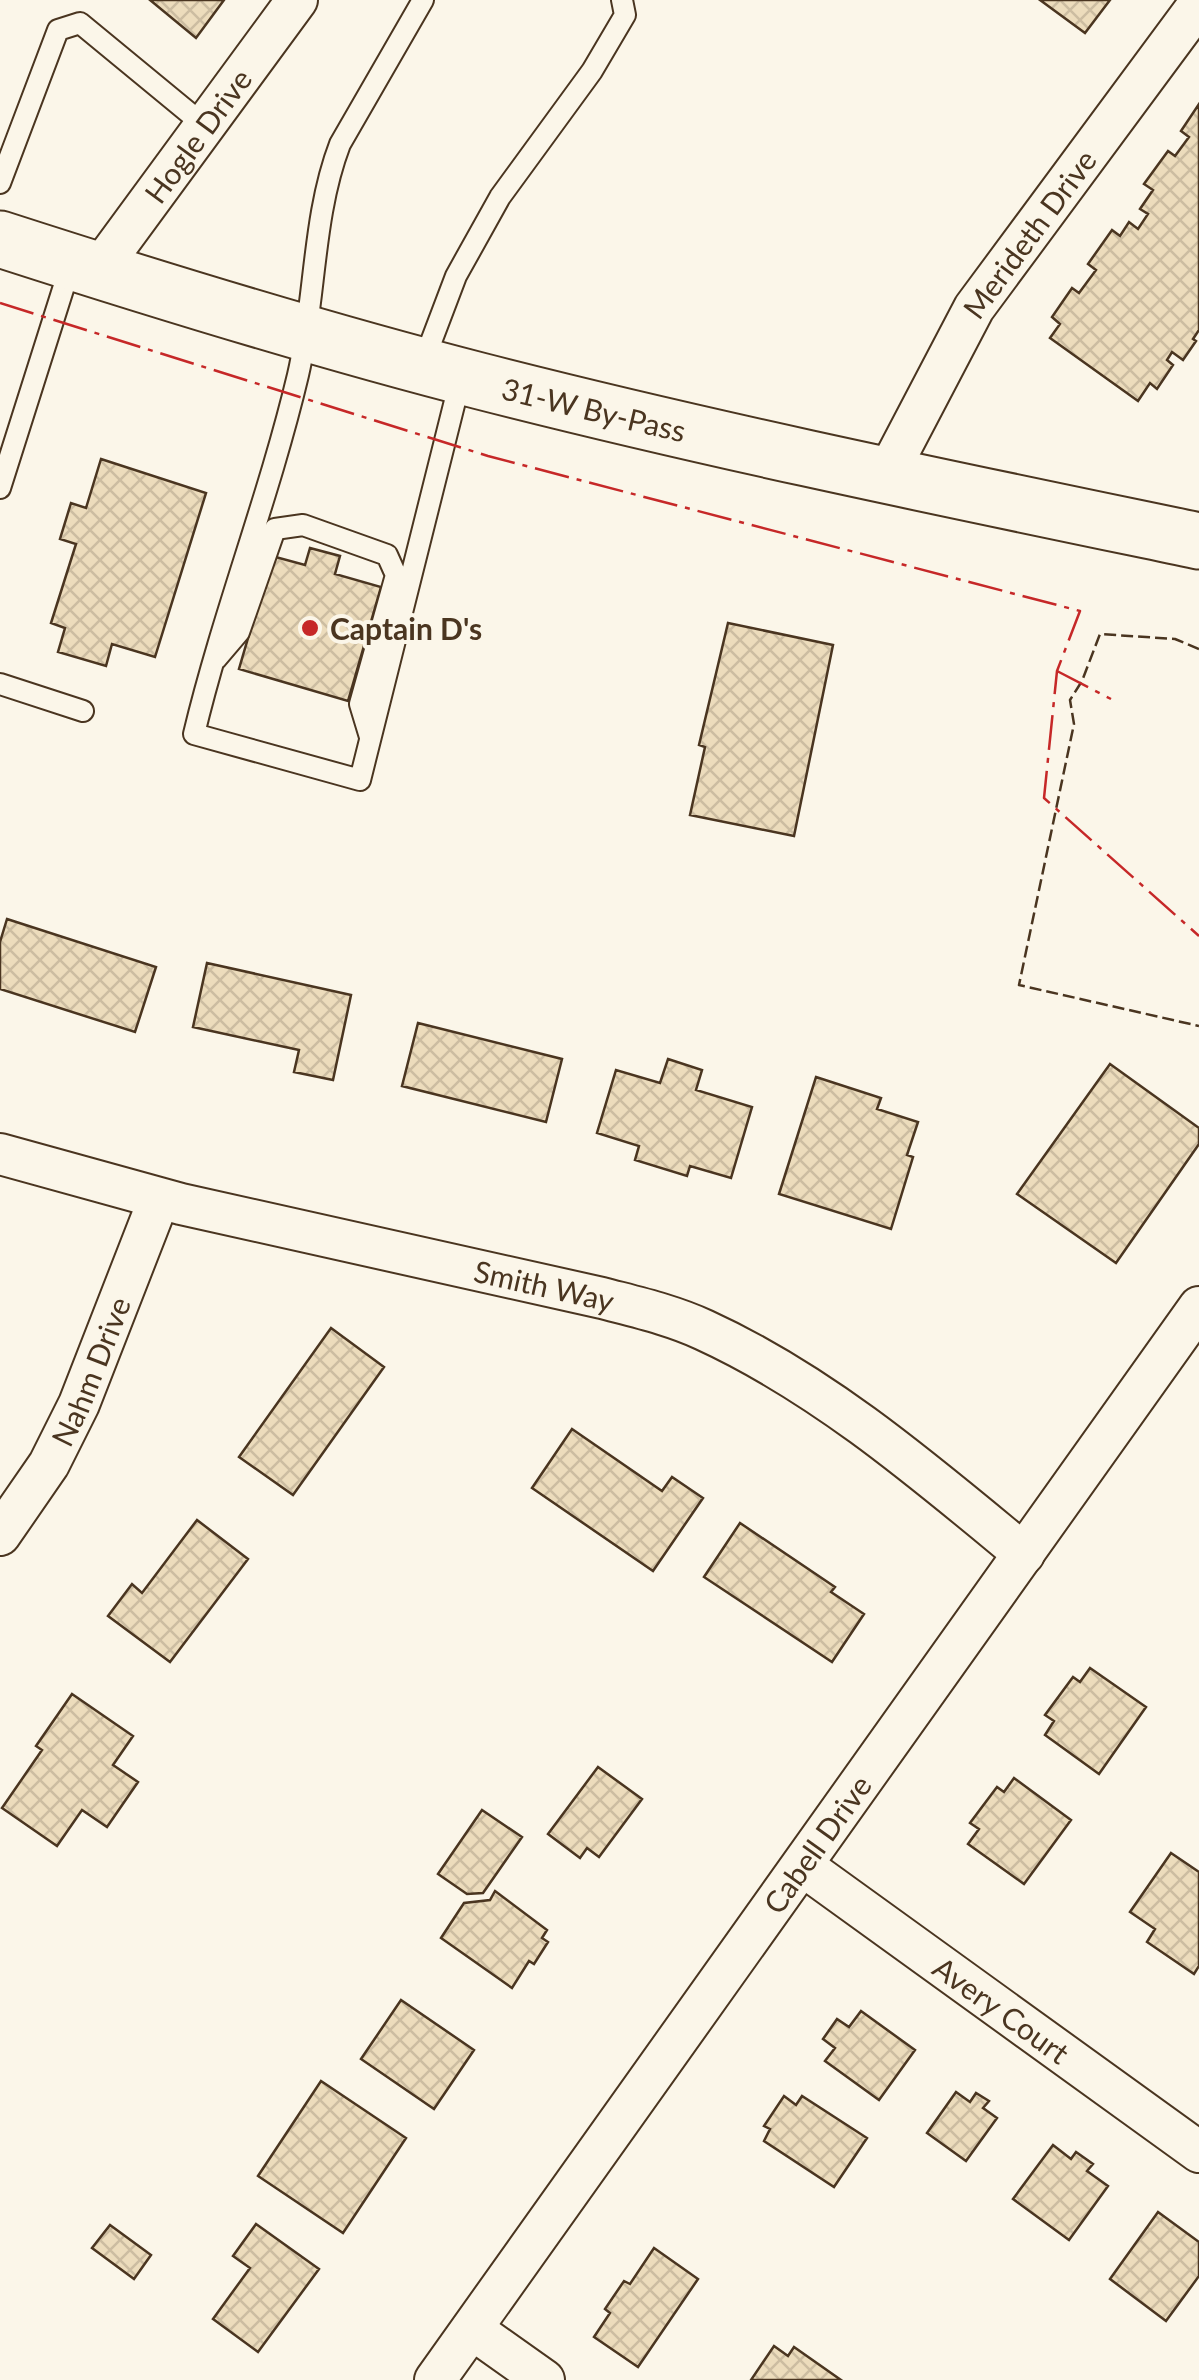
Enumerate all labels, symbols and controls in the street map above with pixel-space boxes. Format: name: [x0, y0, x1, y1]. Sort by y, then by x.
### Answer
street label: Hogle Drive: [136, 62, 258, 210]
street label: Merideth Drive: [955, 142, 1103, 325]
street label: 31-W By-Pass: [498, 369, 689, 448]
place label: Captain D's: [330, 610, 482, 646]
marker: Captain D's: [299, 617, 321, 639]
street label: Smith Way: [471, 1252, 619, 1319]
street label: Nahm Drive: [43, 1292, 137, 1452]
street label: Cabell Drive: [755, 1768, 878, 1920]
street label: Avery Court: [927, 1948, 1077, 2071]

